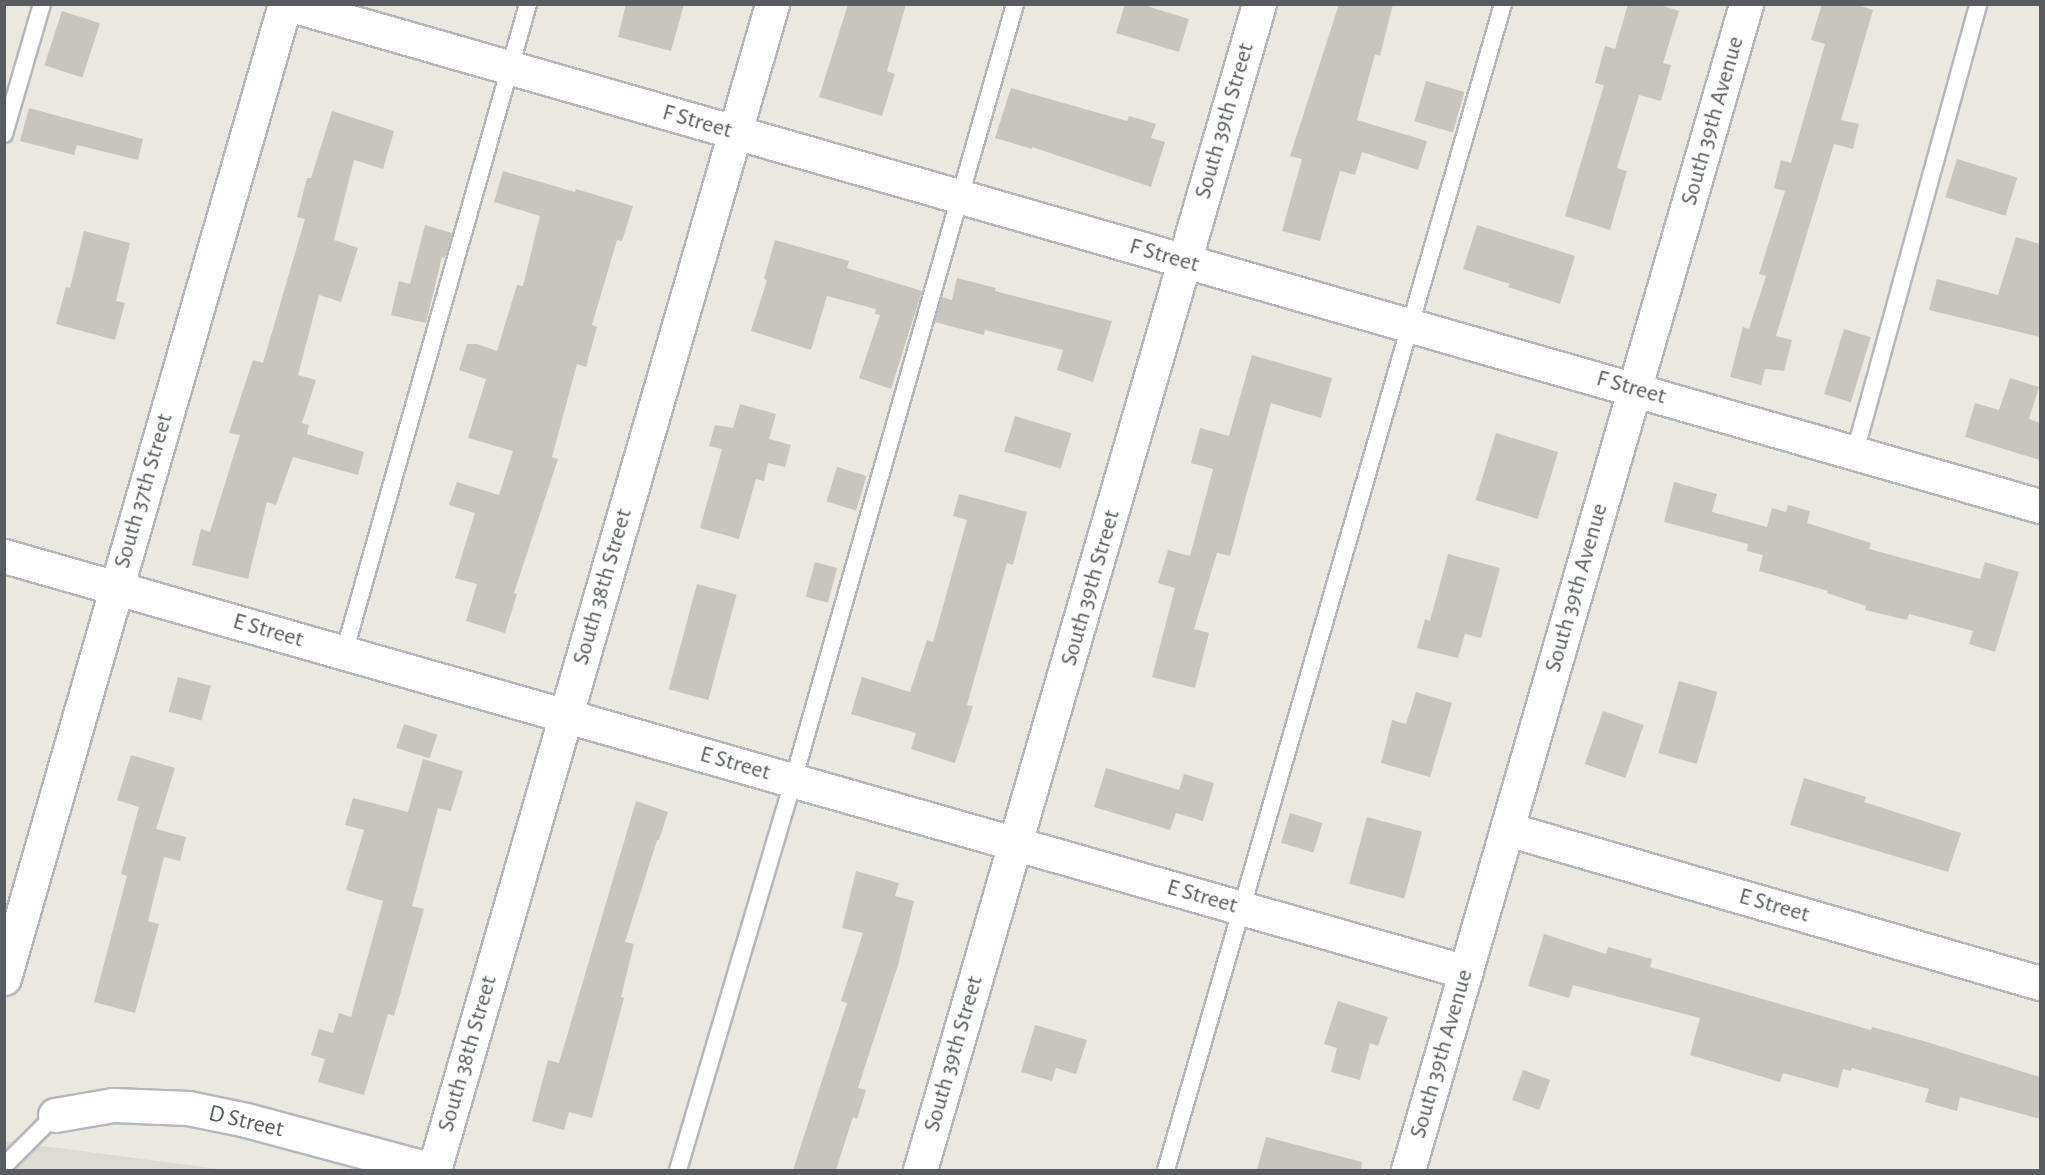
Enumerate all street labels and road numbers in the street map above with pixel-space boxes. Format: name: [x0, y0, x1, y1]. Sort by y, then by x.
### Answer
street label: South 39th Avenue: [1675, 33, 1751, 209]
street label: South 39th Street: [1189, 40, 1261, 202]
street label: F Street: [659, 98, 735, 146]
street label: F Street: [1126, 232, 1202, 280]
street label: F Street: [1593, 364, 1669, 412]
street label: South 37th Street: [108, 410, 180, 572]
street label: South 39th Avenue: [1539, 500, 1615, 676]
street label: South 38th Street: [567, 506, 639, 668]
street label: South 39th Street: [1055, 507, 1127, 669]
street label: E Street: [229, 607, 307, 655]
street label: E Street: [696, 740, 774, 788]
street label: E Street: [1163, 873, 1241, 921]
street label: E Street: [1735, 882, 1813, 930]
street label: South 39th Avenue: [1404, 966, 1480, 1142]
street label: South 38th Street: [432, 973, 504, 1135]
street label: South 39th Street: [918, 973, 990, 1135]
street label: D Street: [206, 1099, 286, 1145]

